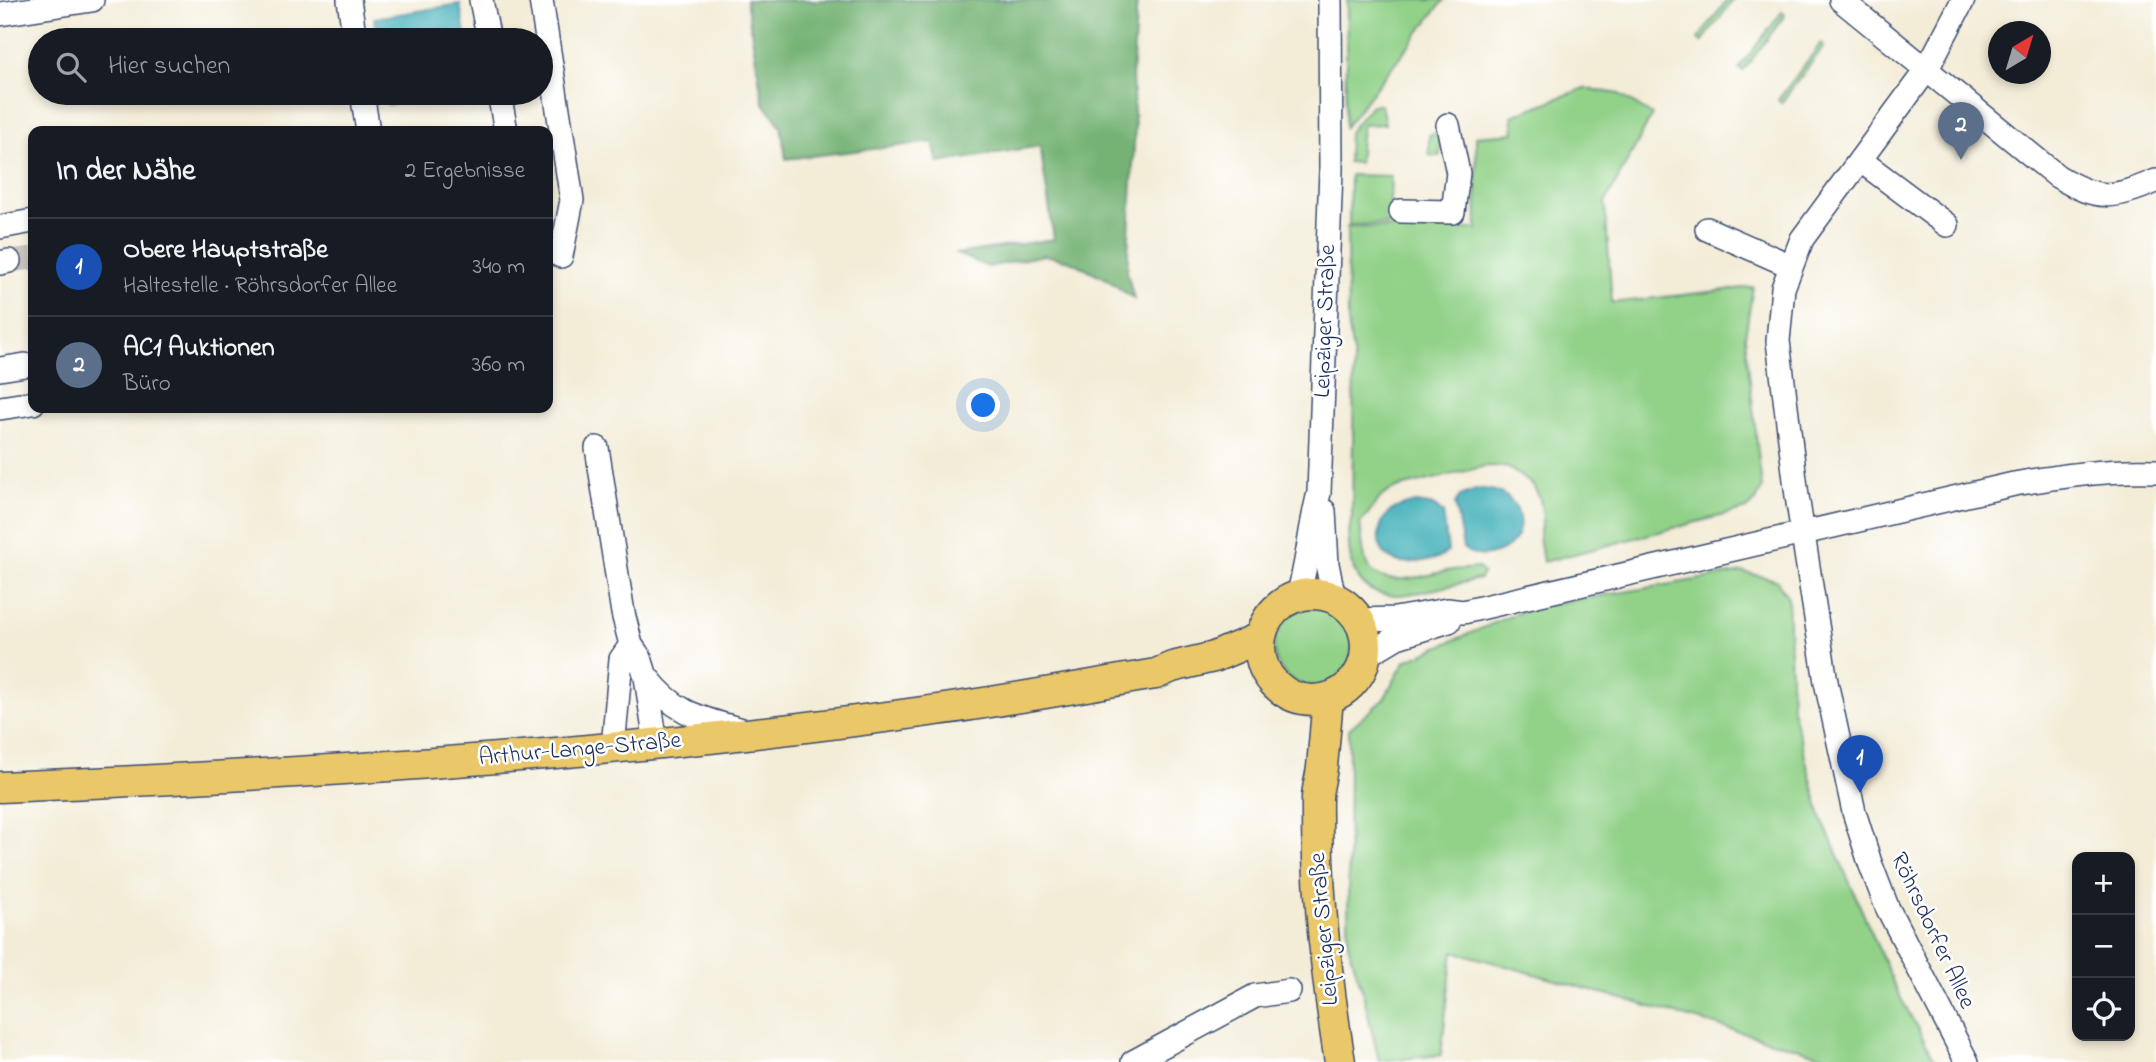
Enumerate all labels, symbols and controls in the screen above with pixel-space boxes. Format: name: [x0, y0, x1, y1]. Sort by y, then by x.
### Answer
north arrow: [1988, 21, 2051, 84]
search box: [28, 28, 553, 105]
icon: search: [52, 48, 90, 86]
text: Hier suchen: [108, 48, 230, 86]
pin: 2: [1938, 102, 1984, 160]
text: In der Nähe: [56, 150, 196, 194]
text: 2 Ergebnisse: [405, 155, 525, 188]
text: Obere Hauptstraße: [123, 232, 328, 270]
street label: Leipziger Straße: [1306, 243, 1346, 398]
text: 1: [75, 251, 83, 284]
text: 340 m: [472, 251, 525, 284]
text: Haltestelle · Röhrsdorfer Allee: [123, 270, 397, 303]
text: AC1 Auktionen: [123, 330, 274, 368]
text: 2: [73, 349, 85, 382]
text: 360 m: [472, 349, 525, 382]
text: Büro: [123, 368, 171, 401]
your location: [966, 388, 1000, 422]
street label: Arthur-Lange-Straße: [477, 724, 683, 776]
pin: 1: [1837, 735, 1883, 793]
street label: Röhrsdorfer Allee: [1880, 847, 1984, 1015]
street label: Leipziger Straße: [1301, 851, 1349, 1007]
map controls: [2072, 852, 2135, 1041]
button: +: [2072, 852, 2135, 915]
button: −: [2072, 915, 2135, 978]
button: locate: [2072, 978, 2135, 1041]

